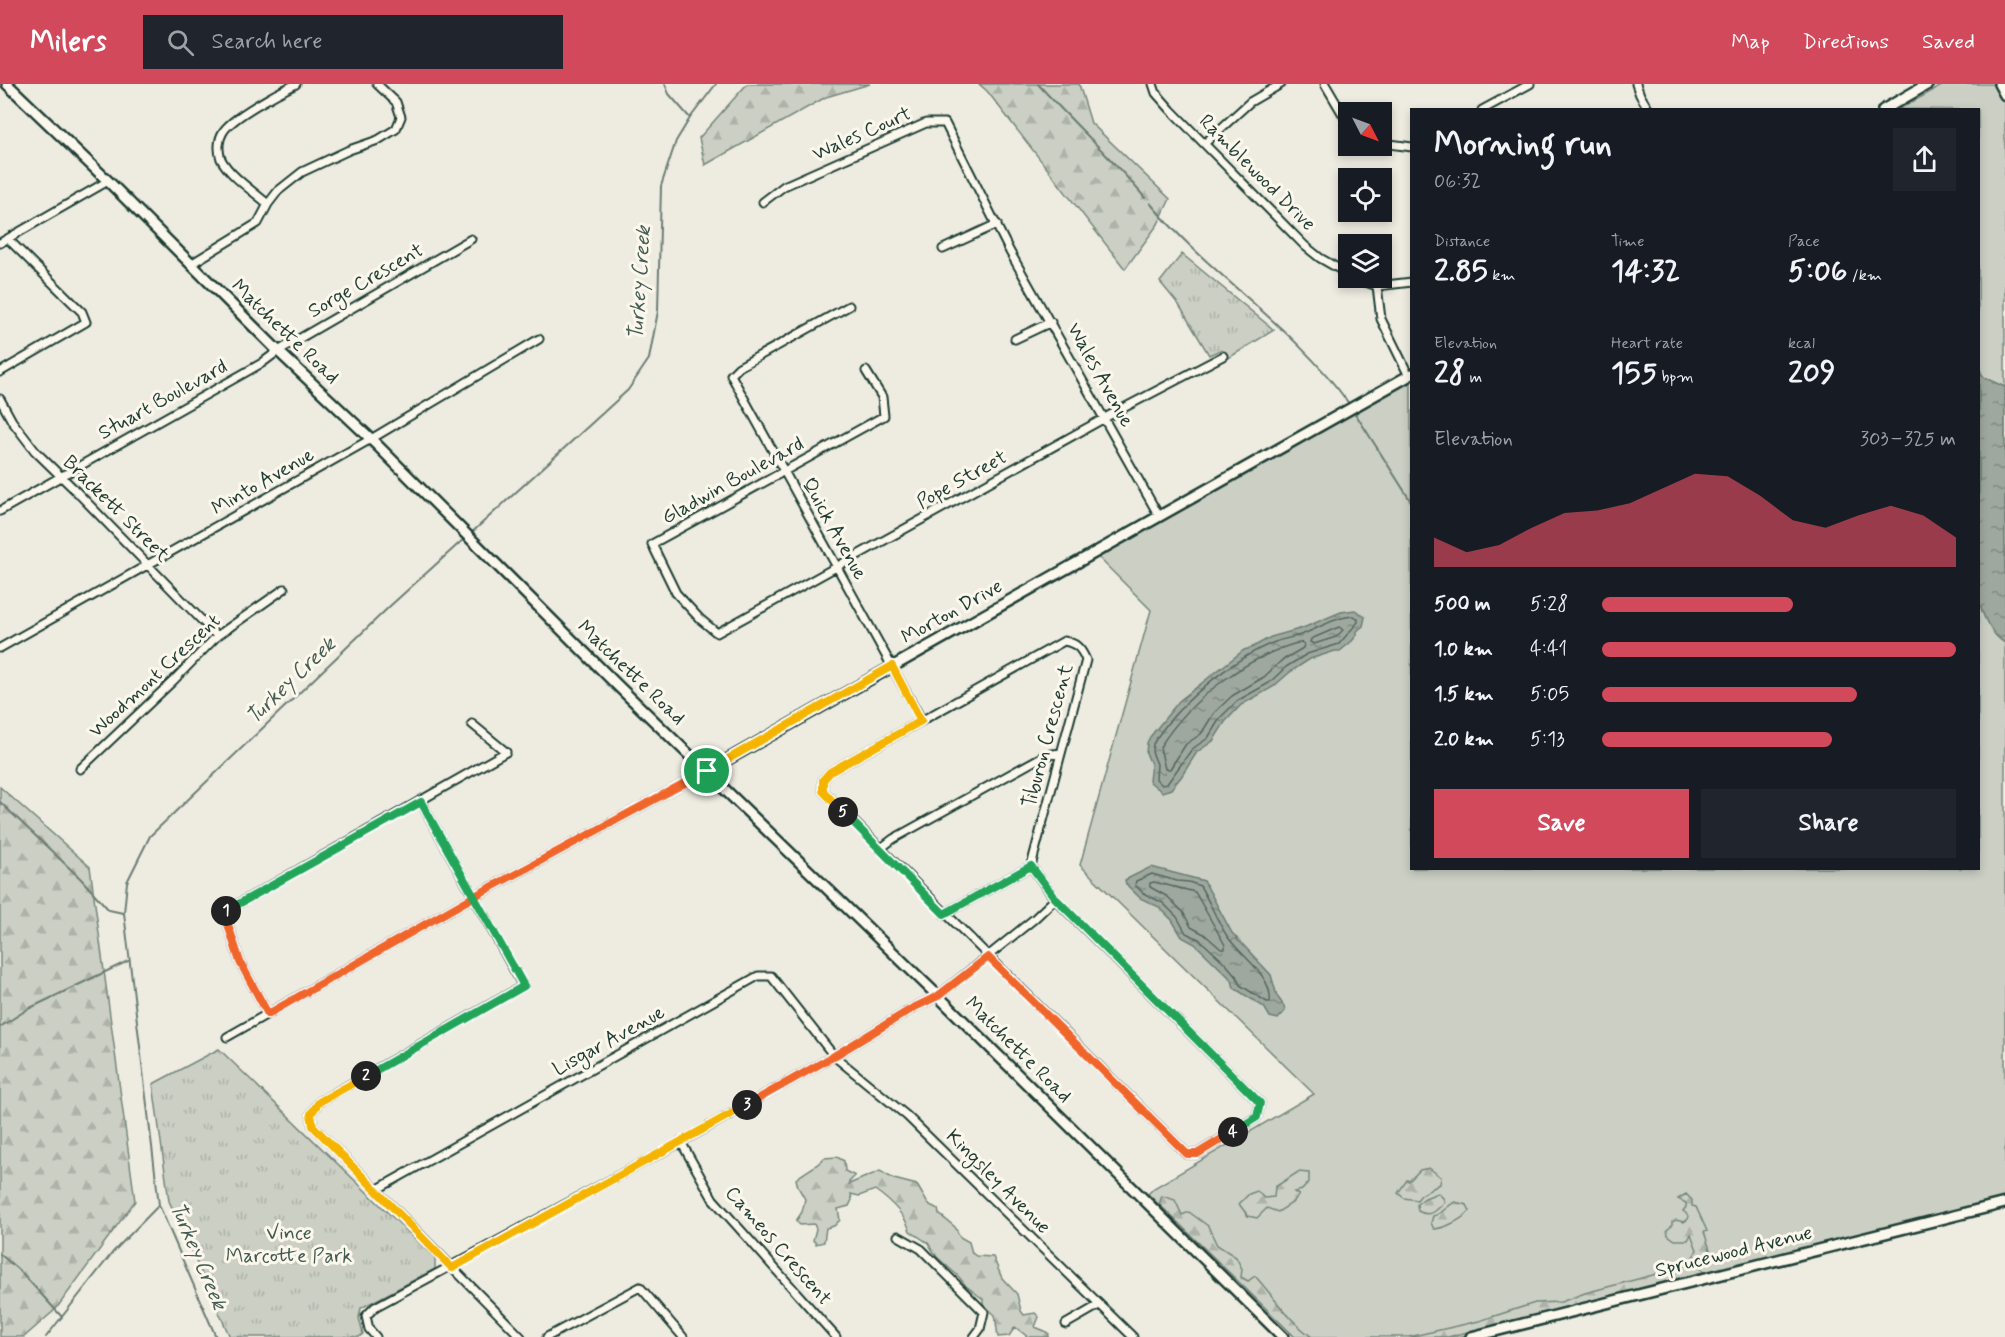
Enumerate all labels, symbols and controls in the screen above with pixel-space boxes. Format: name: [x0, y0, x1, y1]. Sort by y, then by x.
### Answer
search box: [143, 15, 563, 69]
text: Milers: [30, 24, 107, 61]
icon: search: [164, 26, 197, 59]
text: Search here: [212, 28, 322, 56]
text: Map: [1731, 28, 1770, 56]
text: Directions: [1803, 28, 1889, 56]
text: Saved: [1922, 28, 1975, 56]
street label: Wales Court: [808, 100, 916, 168]
north arrow: [1338, 102, 1392, 156]
map controls: [1338, 102, 1392, 288]
street label: Ramblewood Drive: [1193, 109, 1321, 237]
text: Morning run: [1434, 123, 1612, 167]
button: share: [1893, 128, 1956, 191]
button: locate: [1338, 168, 1392, 222]
text: 06:32: [1434, 168, 1481, 195]
water label: Turkey Creek: [622, 224, 658, 341]
text: Distance: [1434, 231, 1490, 252]
text: Time: [1611, 231, 1645, 252]
text: Pace: [1788, 231, 1820, 252]
button: layers: [1338, 234, 1392, 288]
street label: Sorge Crescent: [303, 237, 429, 326]
text: 2.85: [1434, 252, 1488, 291]
text: 14:32: [1611, 252, 1680, 291]
text: 5:06: [1788, 252, 1847, 291]
text: km: [1488, 265, 1516, 286]
text: /km: [1847, 265, 1882, 286]
street label: Matchette Road: [225, 273, 345, 391]
street label: Wales Avenue: [1060, 318, 1140, 432]
text: Elevation: [1434, 333, 1497, 354]
text: Heart rate: [1611, 333, 1683, 354]
text: kcal: [1788, 333, 1815, 354]
street label: Stuart Boulevard: [94, 353, 232, 447]
text: 28: [1434, 354, 1465, 393]
text: 155: [1611, 354, 1657, 393]
text: 209: [1788, 354, 1836, 393]
text: m: [1465, 367, 1482, 388]
text: bpm: [1657, 367, 1694, 388]
text: Elevation: [1434, 426, 1513, 453]
text: 303–325 m: [1860, 426, 1956, 453]
street label: Gladwin Boulevard: [657, 431, 809, 531]
street label: Minto Avenue: [207, 442, 319, 522]
street label: Pope Street: [912, 444, 1012, 516]
street label: Brackett Street: [56, 449, 176, 569]
street label: Quick Avenue: [795, 473, 873, 585]
street label: Morton Drive: [896, 573, 1008, 651]
text: 500 m: [1434, 591, 1491, 618]
text: 5:28: [1530, 591, 1568, 618]
street label: Woodmont Crescent: [83, 608, 227, 744]
street label: Matchette Road: [571, 614, 691, 732]
water label: Turkey Creek: [240, 630, 343, 731]
text: 1.0 km: [1434, 636, 1493, 663]
text: 4:41: [1530, 636, 1567, 663]
street label: Tiburon Crescent: [1016, 661, 1080, 811]
text: 1.5 km: [1434, 681, 1494, 708]
text: 5:05: [1530, 681, 1569, 708]
text: 2.0 km: [1434, 726, 1494, 753]
text: 5:13: [1530, 726, 1565, 753]
pin: [681, 745, 732, 796]
icon: arrive: [690, 754, 723, 787]
button: Save: [1434, 789, 1689, 858]
button: Share: [1701, 789, 1956, 858]
pin: 5: [828, 797, 858, 827]
text: 5: [838, 801, 848, 822]
pin: 1: [211, 896, 241, 926]
text: 1: [222, 900, 230, 921]
street label: Matchette Road: [959, 991, 1077, 1109]
street label: Lisgar Avenue: [548, 999, 670, 1084]
pin: 2: [351, 1061, 381, 1091]
text: 2: [362, 1065, 370, 1086]
pin: 3: [732, 1090, 762, 1120]
text: 3: [743, 1094, 751, 1115]
pin: 4: [1218, 1117, 1248, 1147]
text: 4: [1228, 1121, 1238, 1142]
street label: Kingsley Avenue: [939, 1124, 1056, 1241]
street label: Cameos Crescent: [719, 1180, 837, 1312]
water label: Turkey Creek: [163, 1198, 234, 1315]
street label: Sprucewood Avenue: [1653, 1219, 1815, 1285]
park label: Vince Marcotte Park: [226, 1220, 352, 1270]

